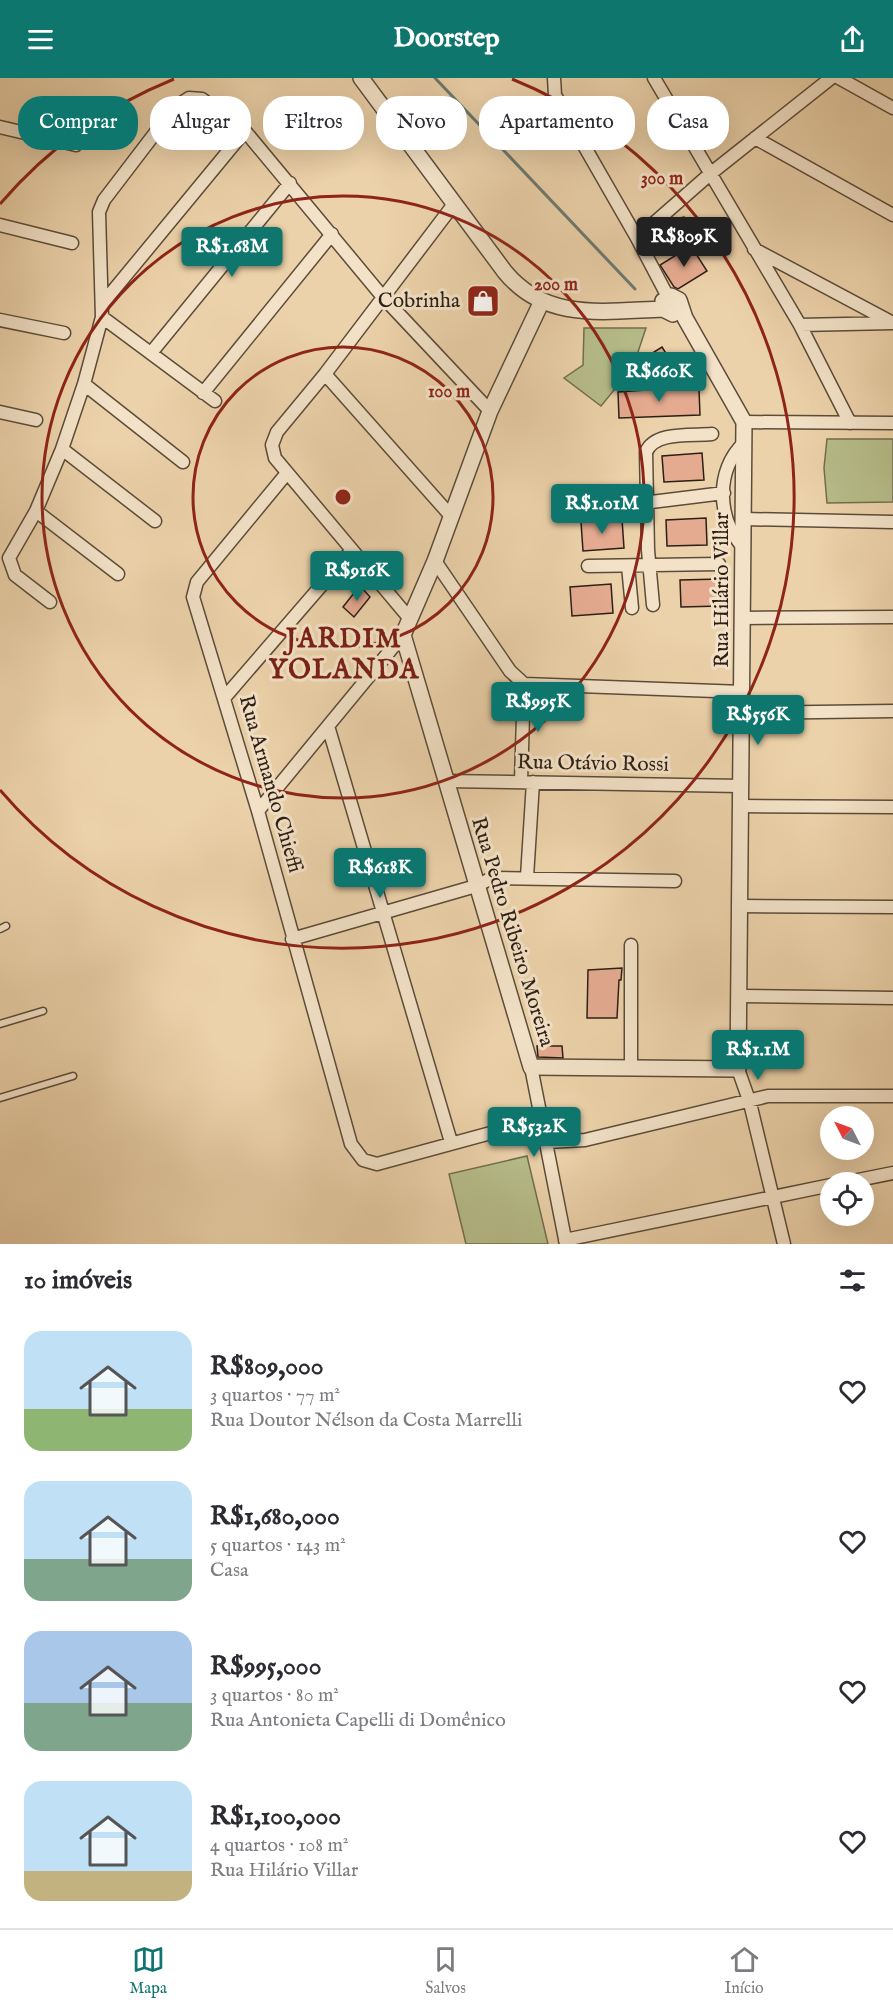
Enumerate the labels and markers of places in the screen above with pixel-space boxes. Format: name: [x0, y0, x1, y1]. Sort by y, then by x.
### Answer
pin: R$809K: [635, 217, 733, 268]
pin: R$1.68M: [177, 227, 287, 278]
shop icon: Cobrinha: [465, 283, 501, 319]
place label: Cobrinha: [378, 288, 461, 315]
pin: R$660K: [610, 352, 708, 403]
pin: R$1.01M: [547, 484, 657, 535]
centre of rings: [333, 487, 353, 507]
pin: R$916K: [308, 551, 406, 602]
pin: R$995K: [489, 682, 587, 733]
pin: R$556K: [709, 695, 807, 746]
pin: R$618K: [331, 848, 429, 899]
pin: R$1.1M: [709, 1030, 807, 1081]
pin: R$532K: [485, 1107, 583, 1158]

